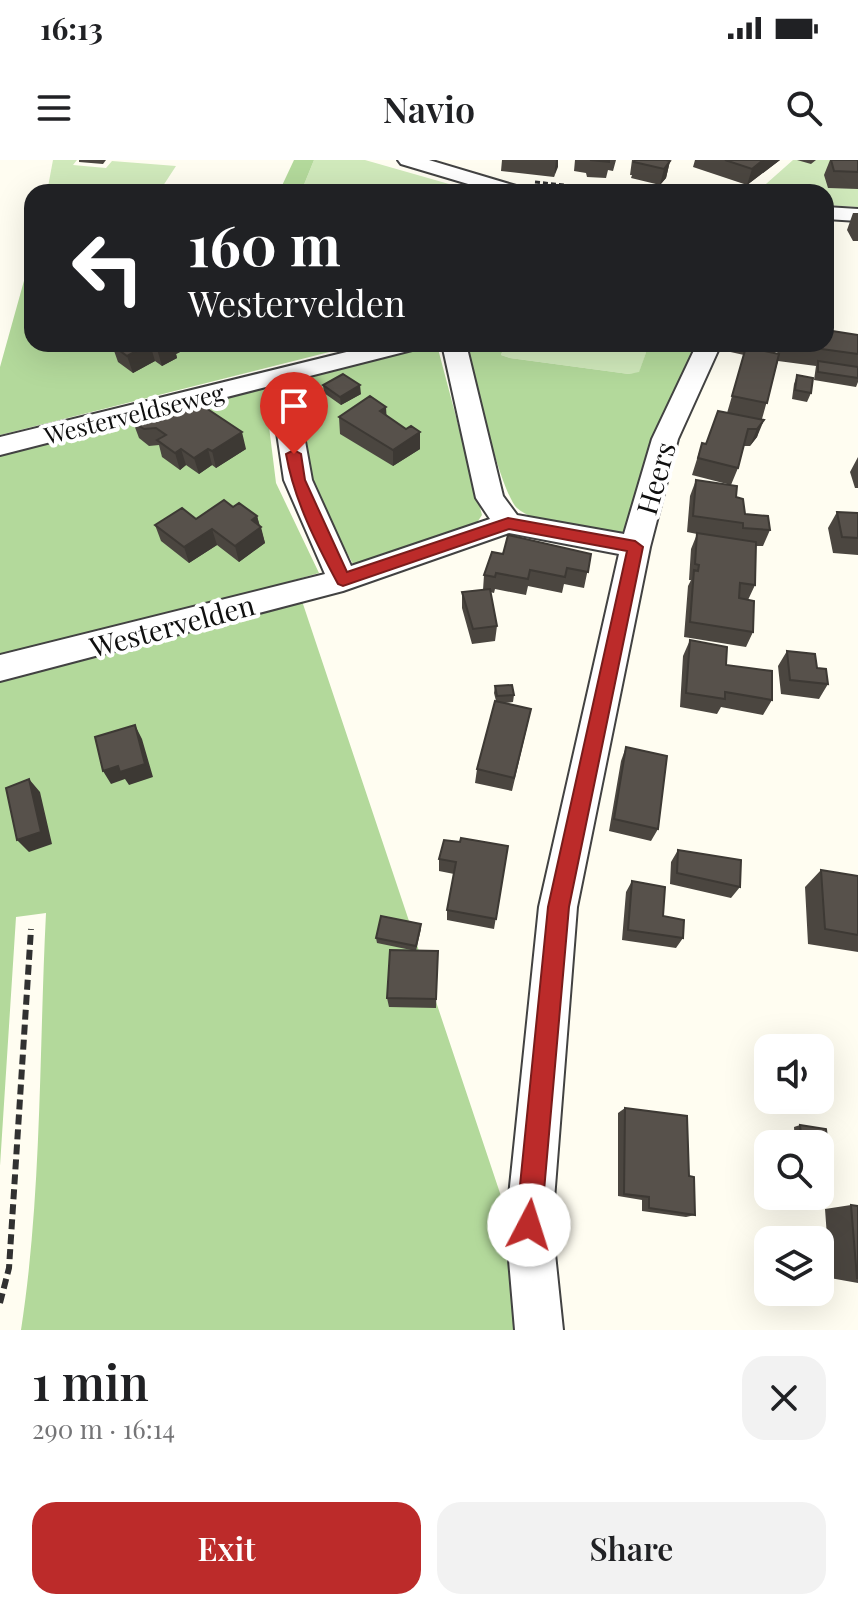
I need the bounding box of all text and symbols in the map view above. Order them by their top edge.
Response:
text: 16:13 [40,8,103,48]
text: Navio [383,84,475,132]
icon: menu [32,86,76,130]
icon: search [782,86,826,130]
text: 160 m [188,206,341,281]
icon: left [56,216,160,320]
text: Westervelden [188,278,405,326]
pin [260,372,328,454]
street label: Westerveldseweg [40,375,228,451]
icon: arrive [272,384,316,428]
street label: Heers [627,437,683,519]
street label: Westervelden [85,585,259,665]
map controls [754,1034,834,1306]
button: sound [754,1034,834,1114]
button: search [754,1130,834,1210]
position arrow [487,1183,571,1267]
button: layers [754,1226,834,1306]
text: 1 min [32,1349,149,1413]
button: close [742,1356,826,1440]
text: 290 m · 16:14 [32,1411,175,1446]
button: Exit [32,1502,421,1594]
button: Share [437,1502,826,1594]

